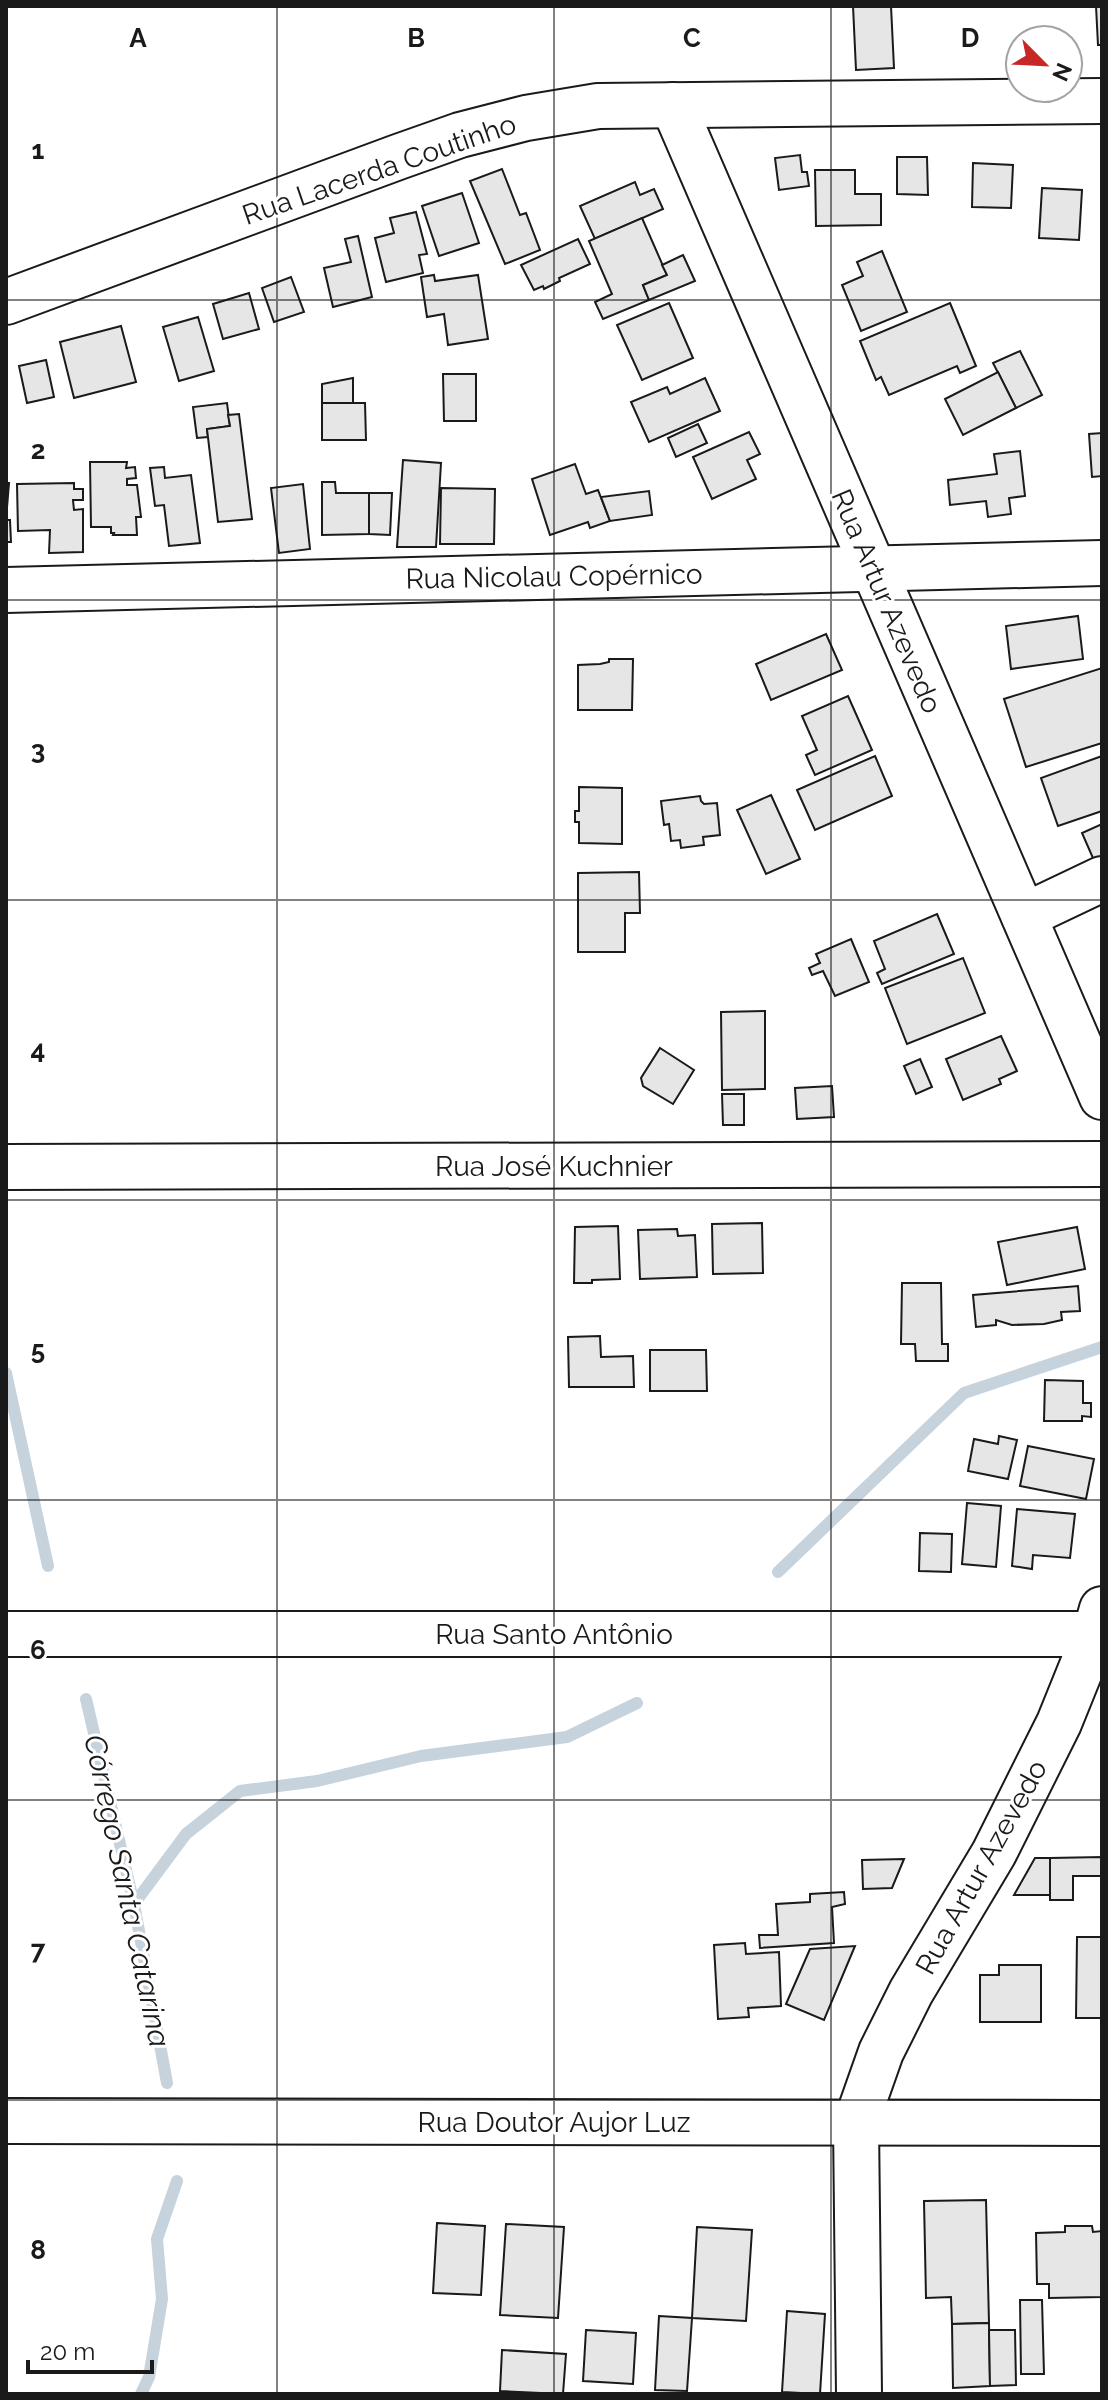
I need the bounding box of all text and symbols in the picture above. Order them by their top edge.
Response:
text: A [129,23,147,53]
text: B [407,23,425,53]
text: C [683,23,701,53]
text: D [961,23,979,53]
north arrow [1004,24,1084,104]
text: N [1047,59,1078,85]
street label: Rua Lacerda Coutinho [238,107,520,232]
text: 1 [32,135,45,165]
text: 2 [31,435,45,465]
street label: Rua Artur Azevedo [824,484,949,718]
street label: Rua Nicolau Copérnico [405,557,703,596]
text: 3 [31,735,45,765]
text: 4 [31,1035,45,1065]
street label: Rua José Kuchnier [435,1150,673,1183]
text: 5 [31,1335,45,1365]
street label: Rua Santo Antônio [435,1618,673,1651]
text: 6 [30,1635,46,1665]
water label: Córrego Santa Catarina [77,1731,178,2050]
street label: Rua Artur Azevedo [909,1754,1054,1980]
text: 7 [31,1935,46,1965]
street label: Rua Doutor Aujor Luz [418,2106,690,2139]
text: 8 [30,2235,46,2265]
scale bar [28,2324,152,2374]
text: 20 m [40,2337,95,2366]

